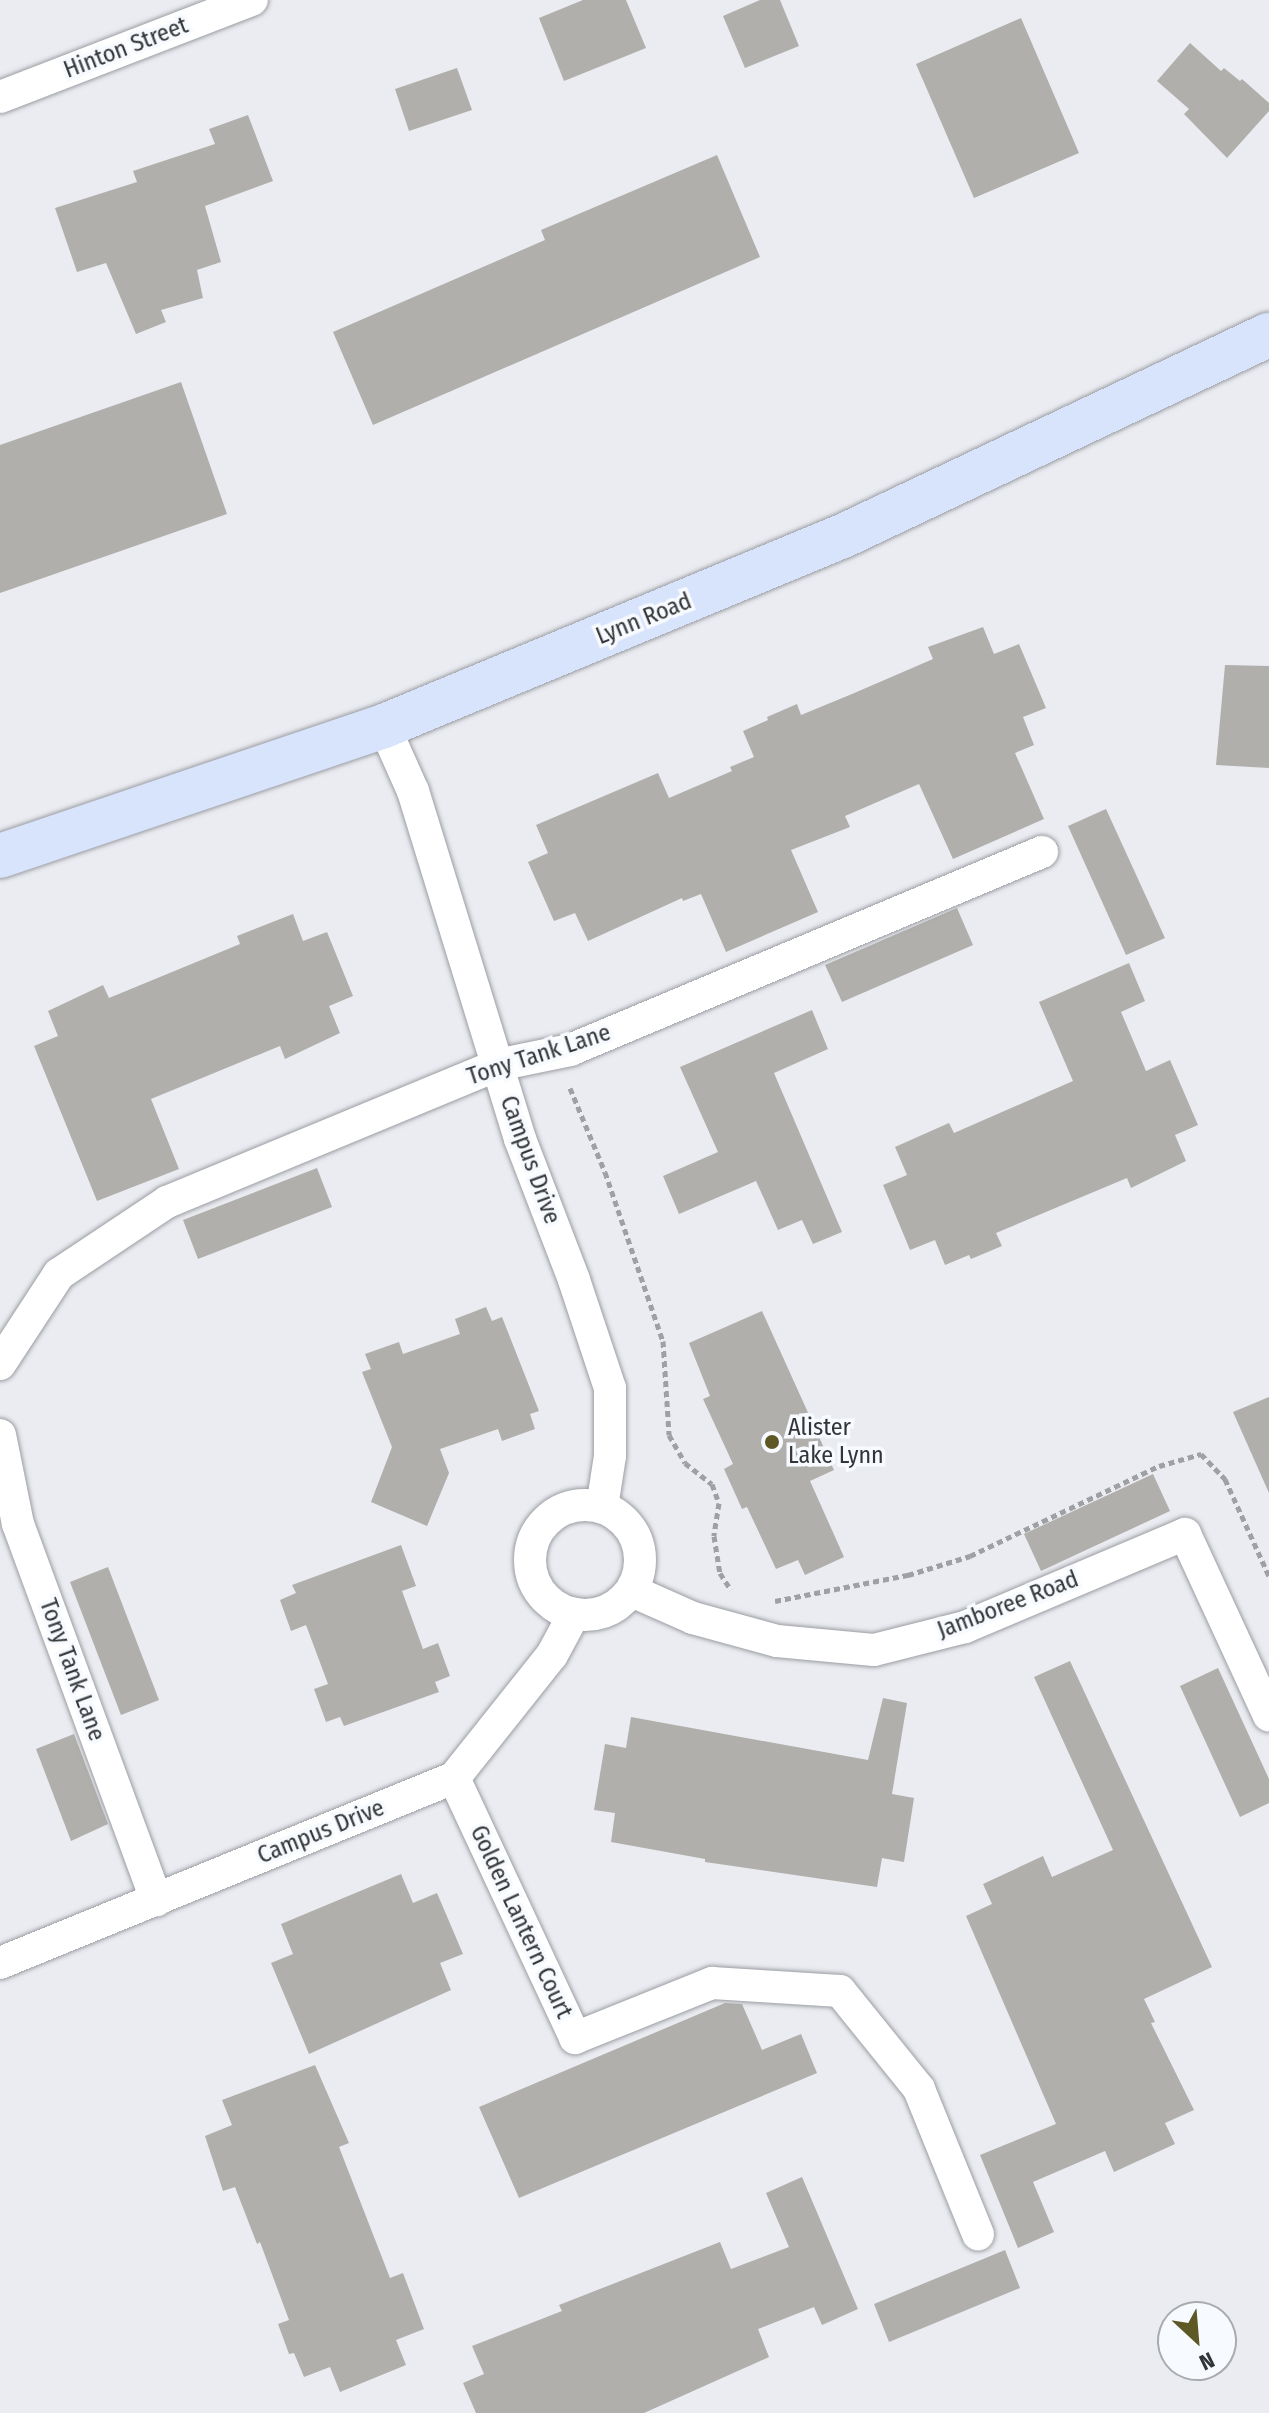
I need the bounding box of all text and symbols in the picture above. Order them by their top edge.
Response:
street label: Hinton Street [60,11,192,85]
street label: Lynn Road [592,587,696,651]
street label: Tony Tank Lane [464,1018,614,1092]
street label: Campus Drive [494,1092,566,1228]
place label: Alister Lake Lynn [788,1414,884,1470]
marker: Alister Lake Lynn [763,1433,781,1451]
street label: Jamboree Road [933,1565,1083,1645]
street label: Tony Tank Lane [33,1595,111,1745]
street label: Campus Drive [253,1794,389,1870]
street label: Golden Lantern Court [464,1821,578,2023]
north arrow [1157,2301,1237,2381]
text: N [1195,2346,1219,2376]

